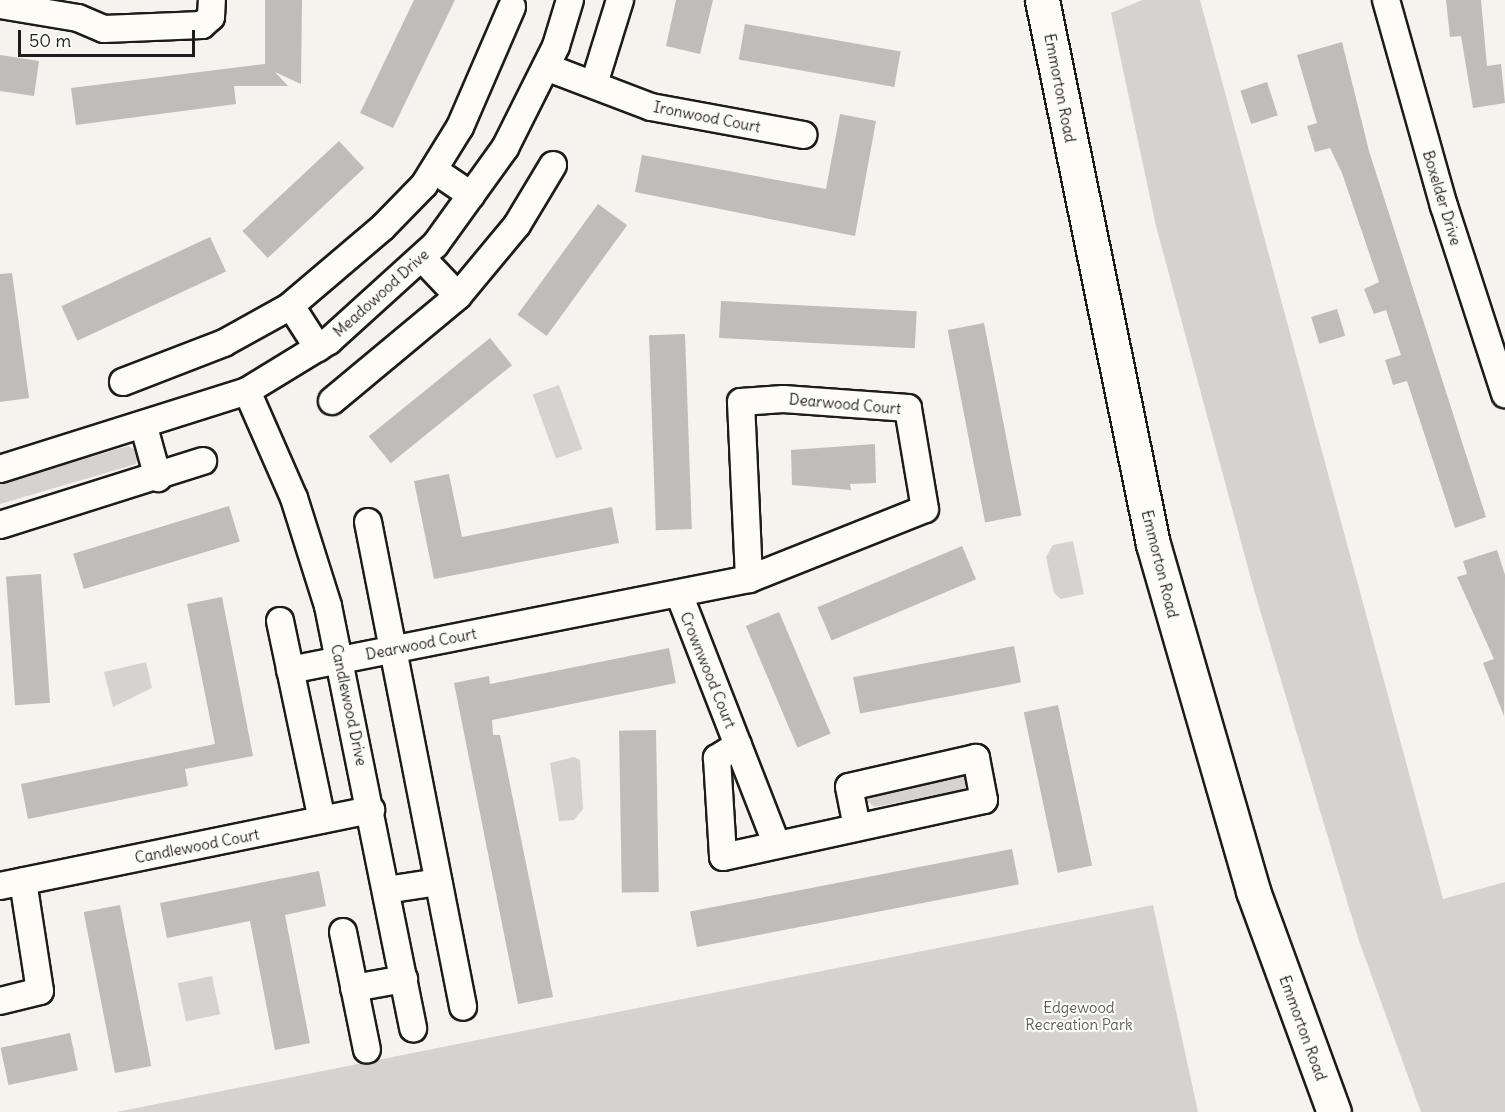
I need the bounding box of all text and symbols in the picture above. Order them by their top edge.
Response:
scale bar [21,18,198,56]
text: 50 m [29,29,71,52]
street label: Emmorton Road [1041,32,1079,144]
street label: Ironwood Court [652,98,762,136]
street label: Boxelder Drive [1419,148,1465,248]
street label: Meadowood Drive [329,245,433,341]
street label: Dearwood Court [788,390,902,418]
street label: Emmorton Road [1138,508,1182,620]
street label: Crownwood Court [676,609,740,731]
street label: Dearwood Court [364,624,478,664]
street label: Candlewood Drive [327,643,371,767]
street label: Candlewood Court [133,825,261,867]
street label: Emmorton Road [1276,973,1330,1083]
park label: Edgewood Recreation Park [1025,998,1133,1033]

